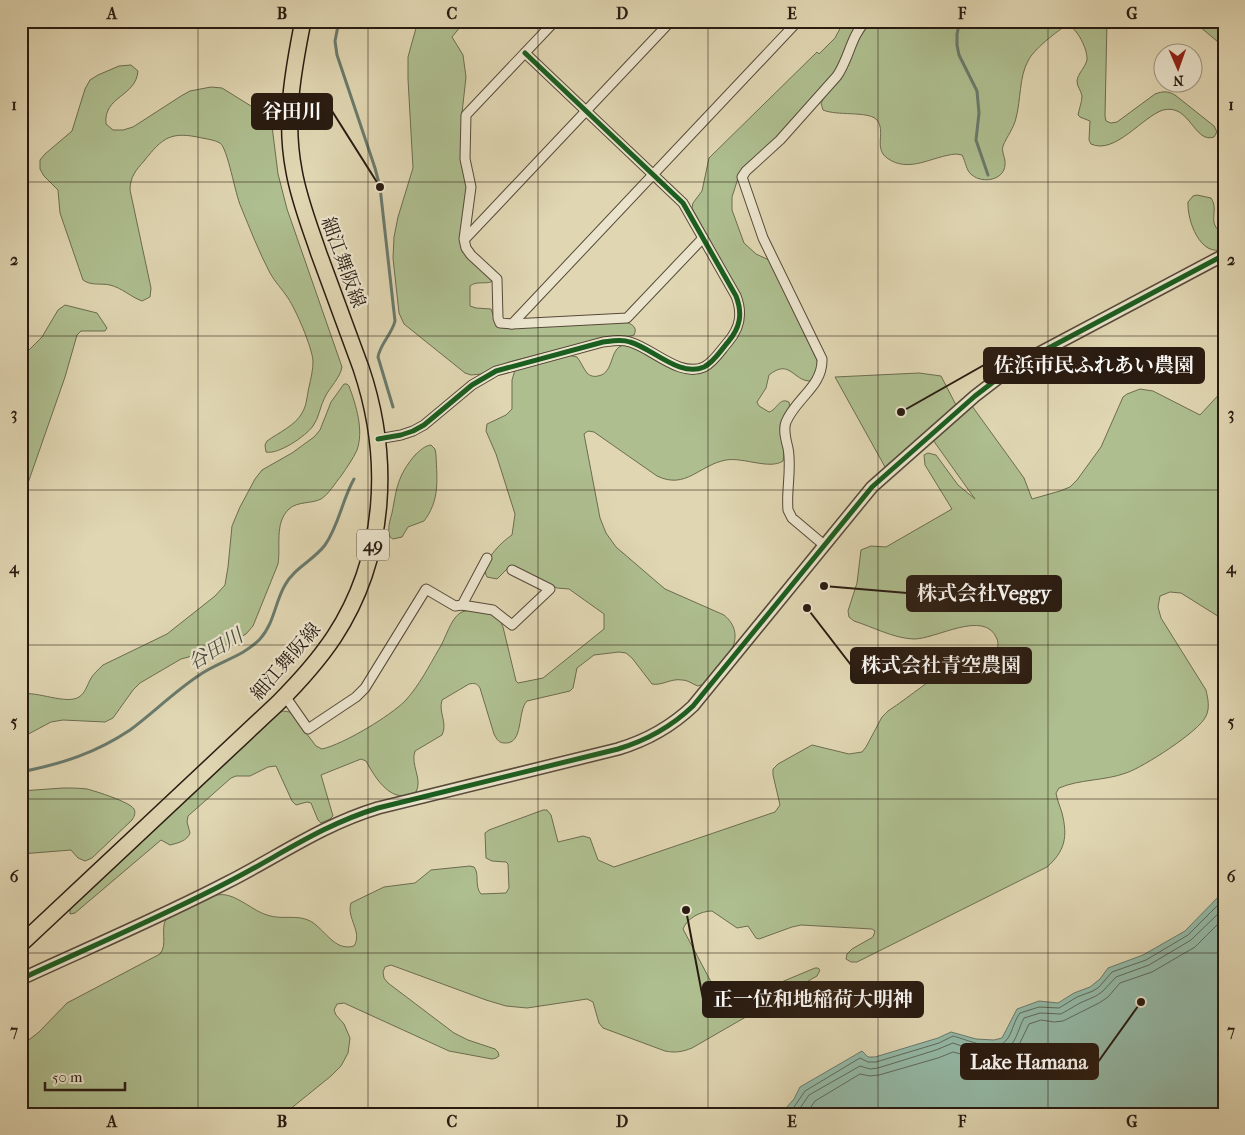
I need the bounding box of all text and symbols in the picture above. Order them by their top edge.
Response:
text: A [106,4,118,23]
text: B [277,4,287,23]
text: C [447,4,458,23]
text: D [616,4,628,23]
text: E [787,4,797,23]
text: F [957,4,967,23]
text: G [1126,4,1138,23]
north arrow [1152,42,1202,92]
text: N [1172,72,1184,89]
callout: 谷田川 [252,94,332,129]
text: 1 [11,95,17,114]
text: 1 [1228,95,1234,114]
text: 谷田川 [262,100,322,123]
street label: 細江舞阪線 [316,214,370,311]
text: 2 [10,250,18,269]
text: 2 [1227,250,1235,269]
callout: 佐浜市民ふれあい農園 [984,348,1204,383]
text: 佐浜市民ふれあい農園 [994,354,1194,377]
text: 3 [11,404,17,424]
text: 3 [1228,404,1234,424]
road number: 49 [357,530,389,560]
text: 4 [8,558,20,578]
text: 4 [1225,558,1237,578]
callout: 株式会社Veggy [907,576,1061,611]
text: 株式会社Veggy [917,582,1052,605]
street label: 細江舞阪線 [246,619,325,705]
water label: 谷田川 [184,623,249,675]
callout: 株式会社青空農園 [851,648,1031,683]
text: 株式会社青空農園 [861,654,1021,677]
text: 5 [11,712,18,731]
text: 5 [1228,712,1235,731]
text: 6 [10,867,19,886]
text: 6 [1227,867,1236,886]
callout: 正一位和地稲荷大明神 [703,982,923,1017]
text: 正一位和地稲荷大明神 [713,988,913,1011]
text: 7 [9,1021,18,1040]
text: 7 [1226,1021,1235,1040]
callout: Lake Hamana [961,1044,1098,1079]
text: Lake Hamana [970,1051,1088,1074]
scale bar [45,1060,125,1092]
text: 50 m [52,1068,83,1086]
text: A [106,1112,118,1131]
text: B [277,1112,287,1131]
text: C [447,1112,458,1131]
text: D [616,1112,628,1131]
text: E [787,1112,797,1131]
text: F [957,1112,967,1131]
text: G [1126,1112,1138,1131]

